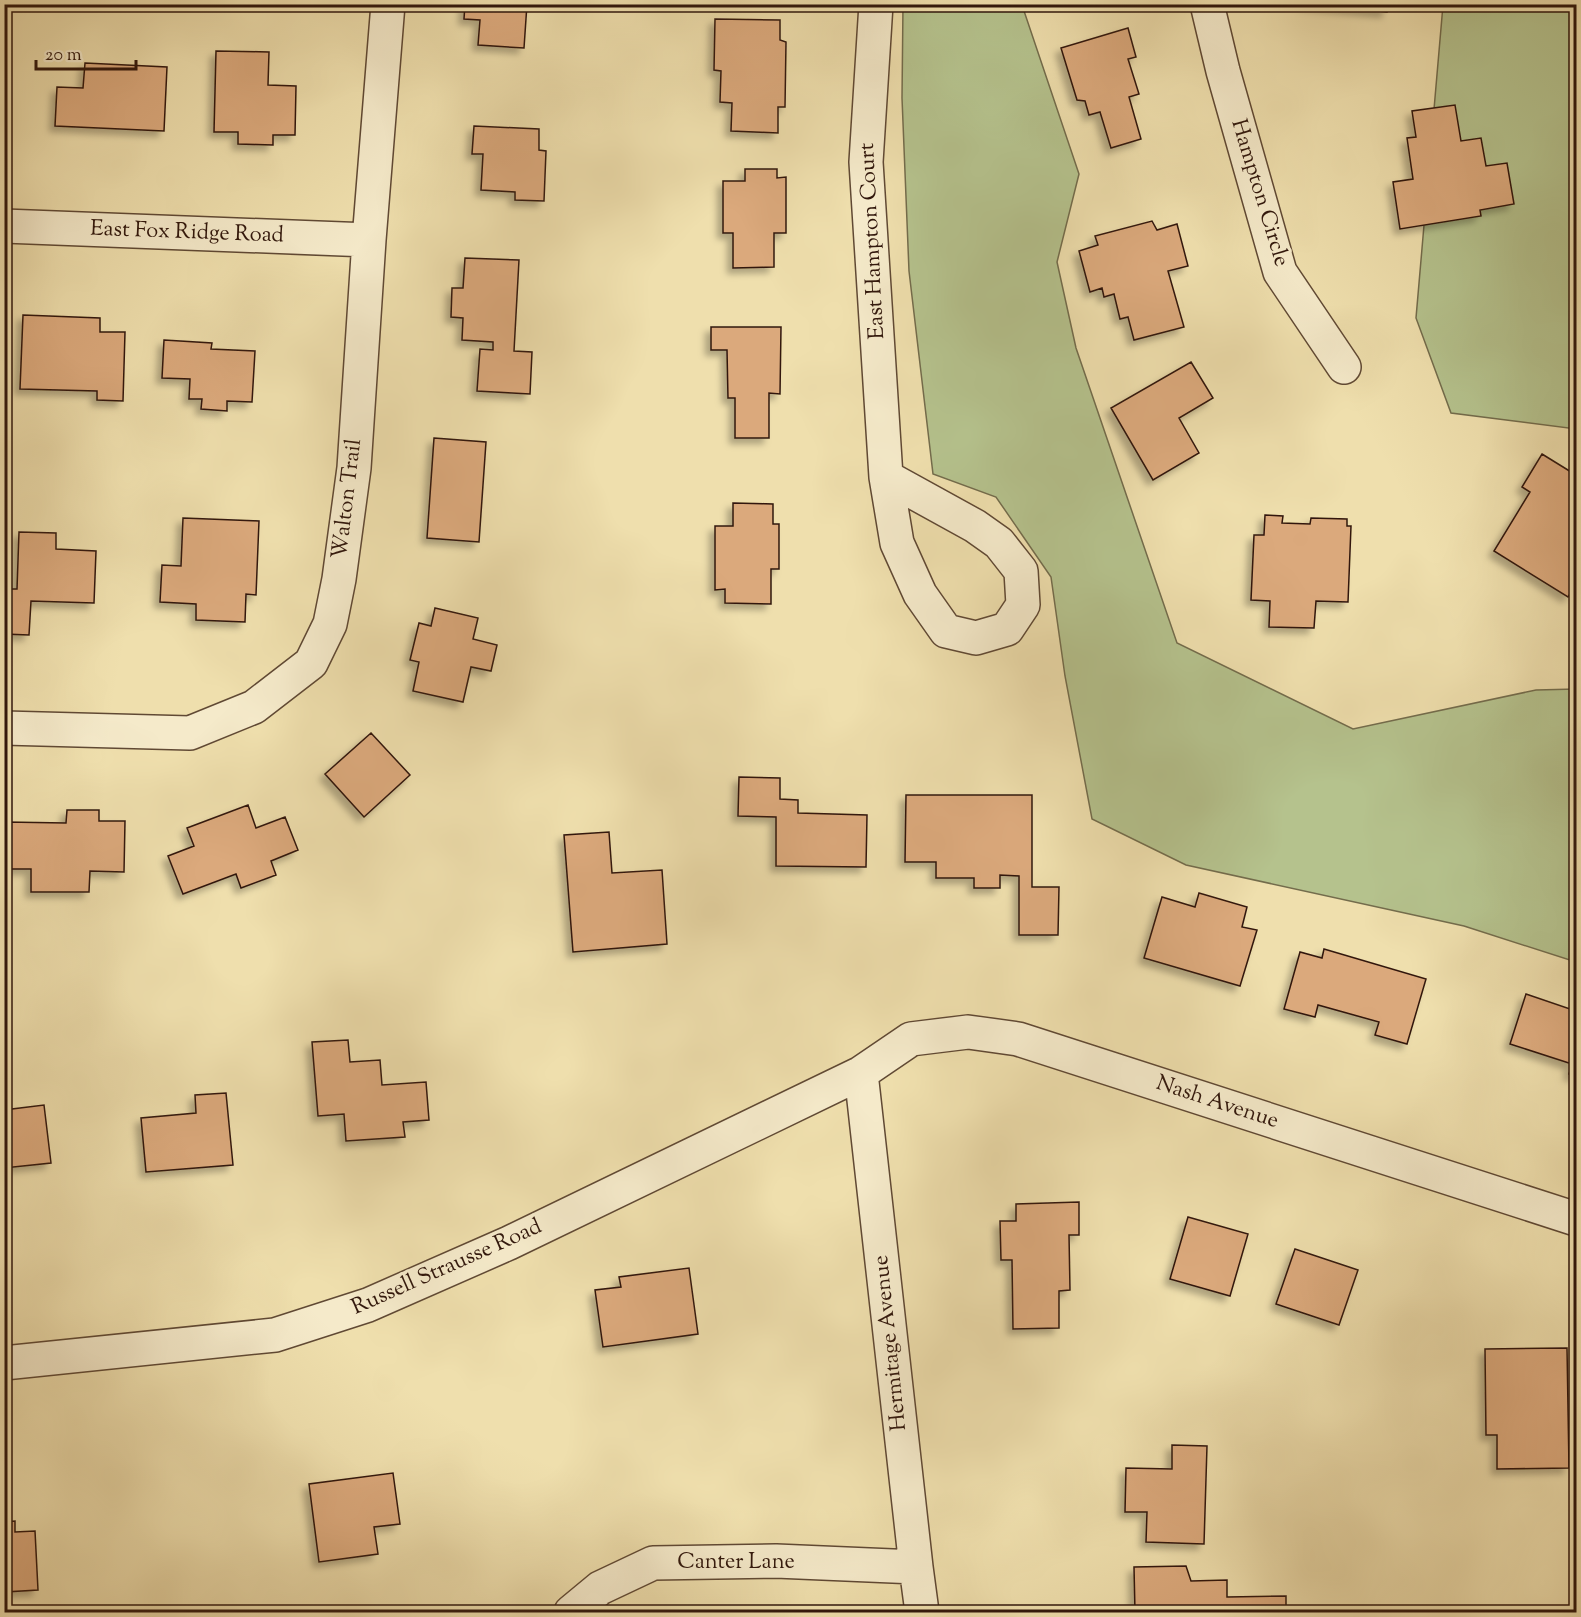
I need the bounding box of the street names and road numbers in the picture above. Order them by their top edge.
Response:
street label: Hampton Circle [1221,115,1297,271]
street label: East Hampton Court [852,141,894,340]
street label: East Fox Ridge Road [90,214,284,252]
street label: Walton Trail [325,437,371,561]
street label: Nash Avenue [1152,1068,1282,1138]
street label: Russell Strausse Road [347,1212,547,1324]
street label: Hermitage Avenue [866,1253,916,1433]
street label: Canter Lane [677,1547,795,1579]

